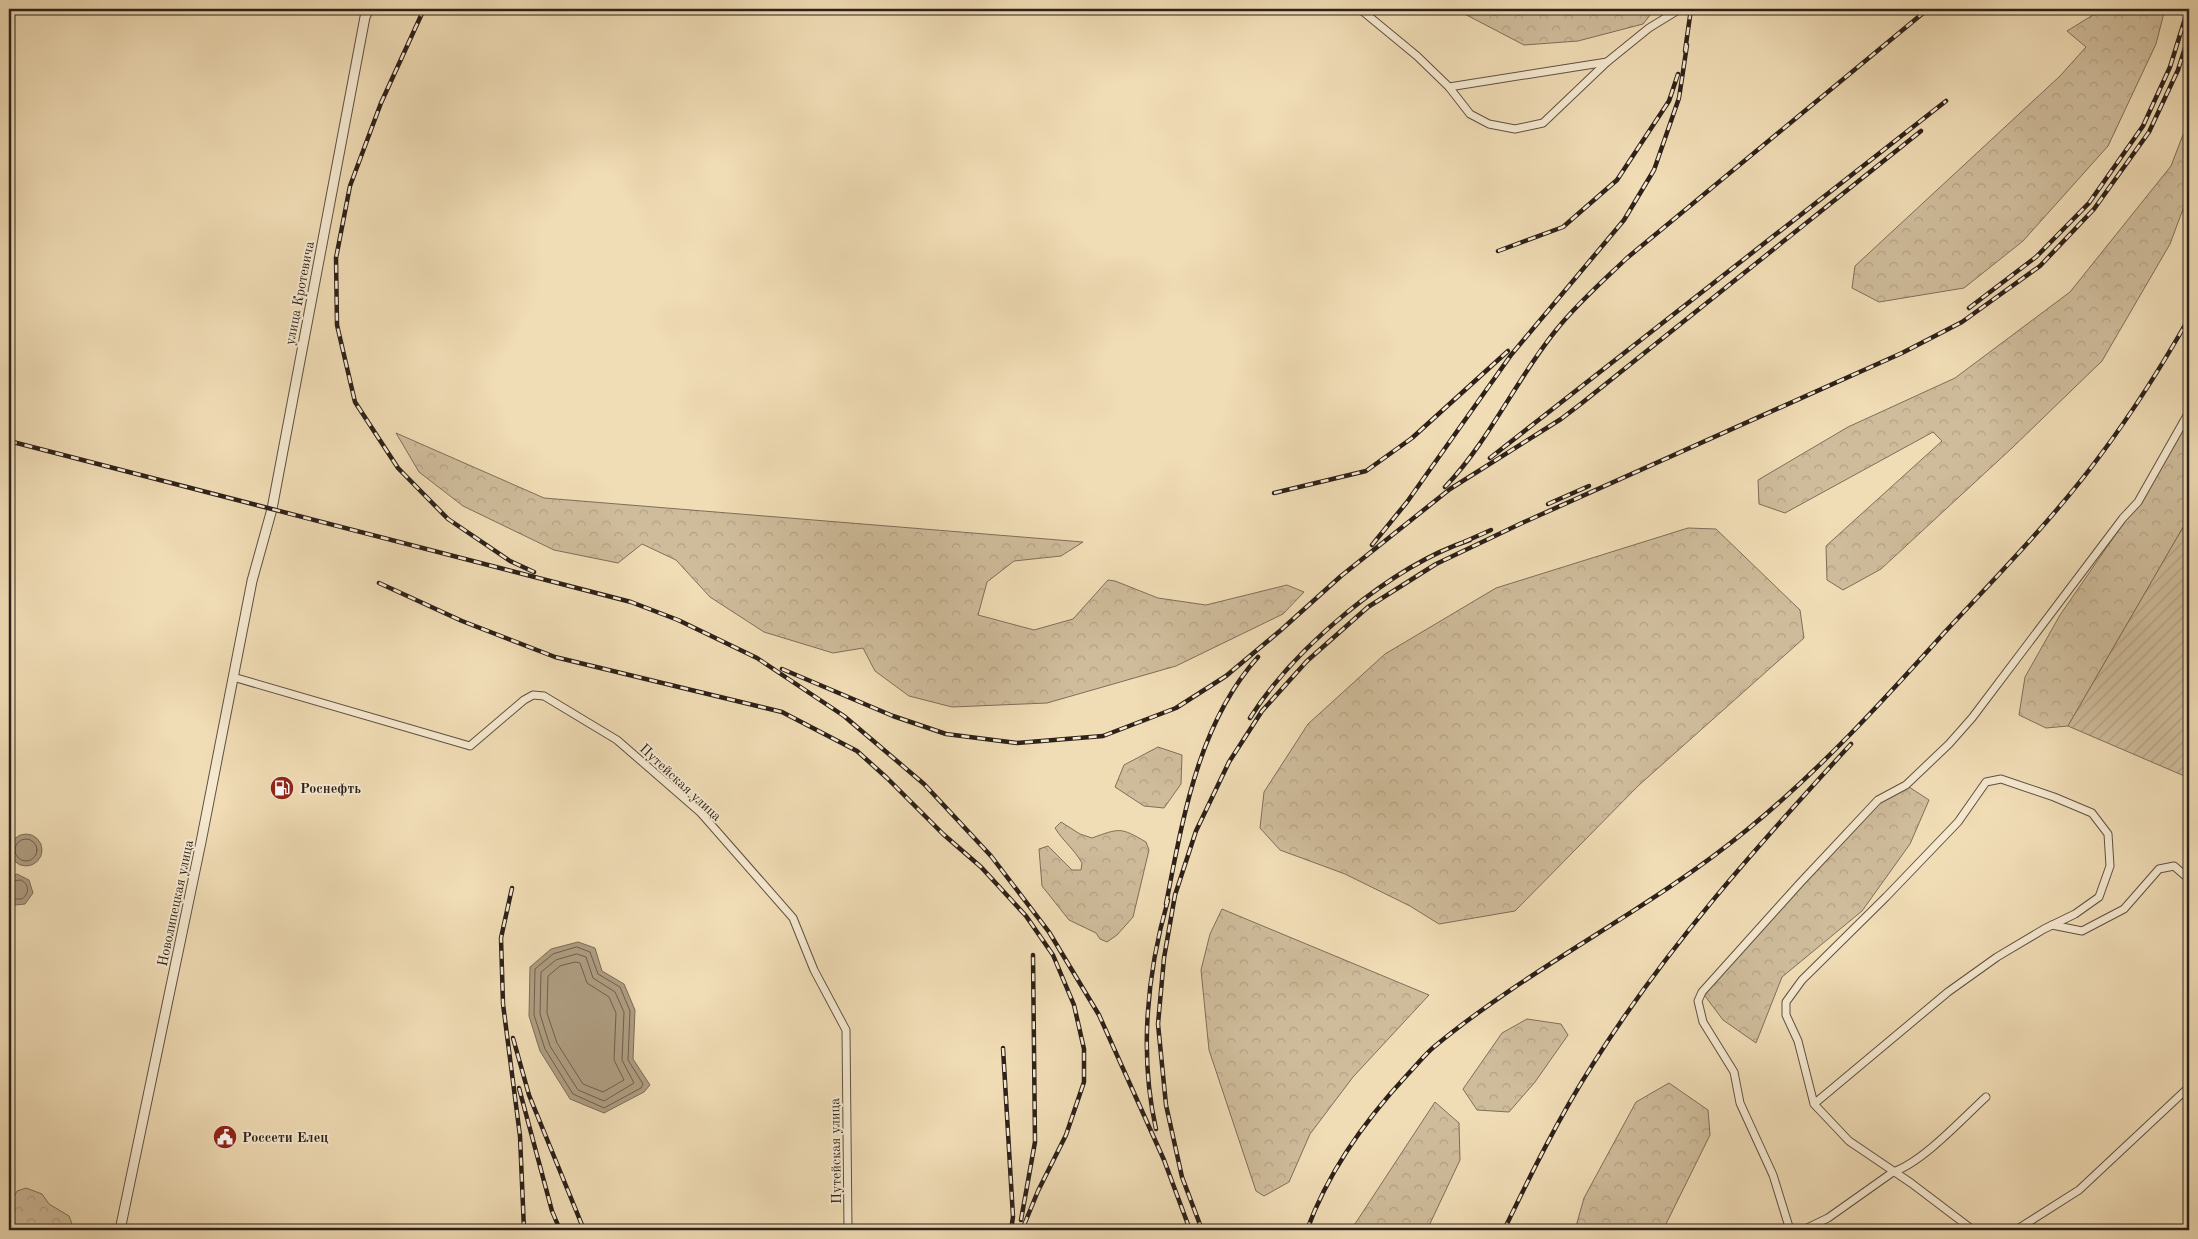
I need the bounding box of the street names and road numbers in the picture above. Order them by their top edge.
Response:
street label: улица Кротевича [283,240,317,346]
street label: Путейская улица [637,741,724,824]
street label: Новолипецкая улица [156,839,196,968]
street label: Путейская улица [828,1098,844,1204]

